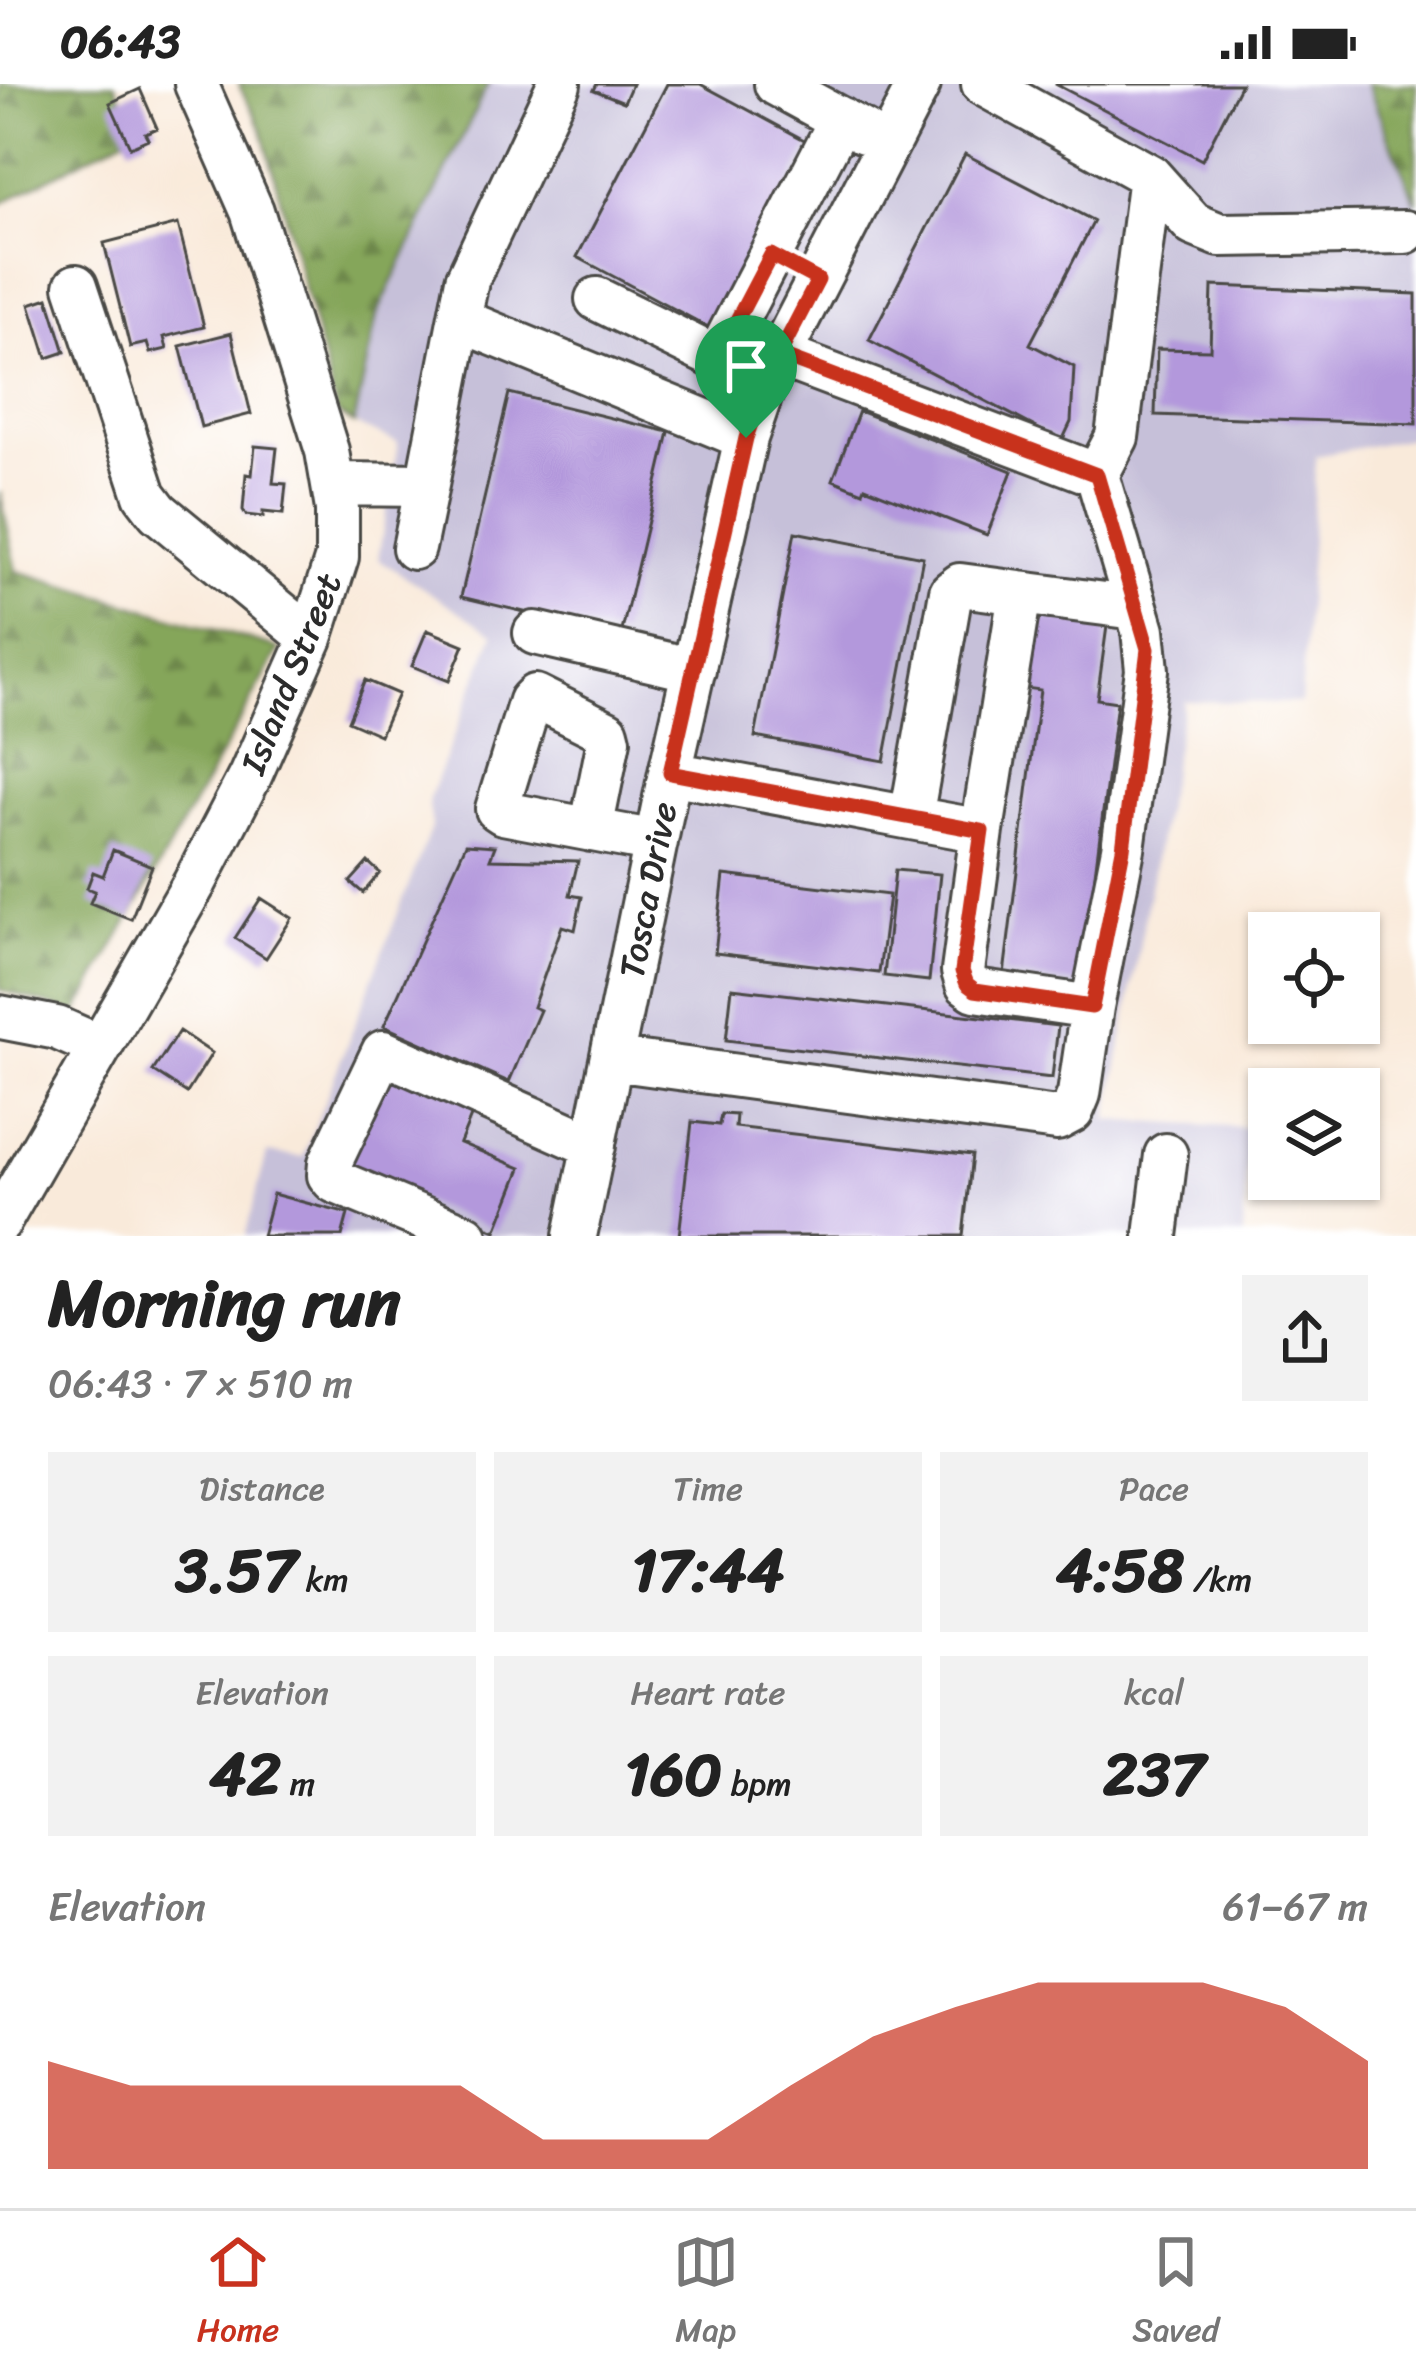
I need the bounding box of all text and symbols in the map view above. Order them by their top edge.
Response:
text: 06:43 [60,2,180,82]
pin [695,315,797,438]
icon: arrive [713,333,779,399]
street label: Island Street [221,563,360,785]
street label: Tosca Drive [600,796,696,984]
map controls [1248,912,1380,1200]
button: locate [1248,912,1380,1044]
button: layers [1248,1068,1380,1200]
text: Morning run [48,1245,401,1362]
button: share [1242,1275,1368,1401]
text: 06:43 · 7 × 510 m [48,1349,353,1418]
text: Distance [199,1460,325,1518]
text: Time [673,1460,743,1518]
text: Pace [1119,1460,1189,1518]
text: 3.57 [175,1518,297,1624]
text: 17:44 [631,1518,785,1624]
text: 4:58 [1056,1518,1184,1624]
text: km [297,1551,349,1609]
text: /km [1184,1551,1252,1609]
text: Elevation [195,1664,329,1722]
text: Heart rate [631,1664,785,1722]
text: kcal [1124,1664,1184,1722]
text: 42 [209,1722,281,1828]
text: 160 [624,1722,722,1828]
text: 237 [1103,1722,1205,1828]
text: m [281,1755,315,1813]
text: bpm [722,1755,792,1813]
text: Elevation [48,1872,206,1941]
text: 61–67 m [1222,1872,1368,1941]
tab: Home [197,2229,279,2359]
tab: Map [673,2229,739,2359]
tab: Saved [1132,2229,1219,2359]

